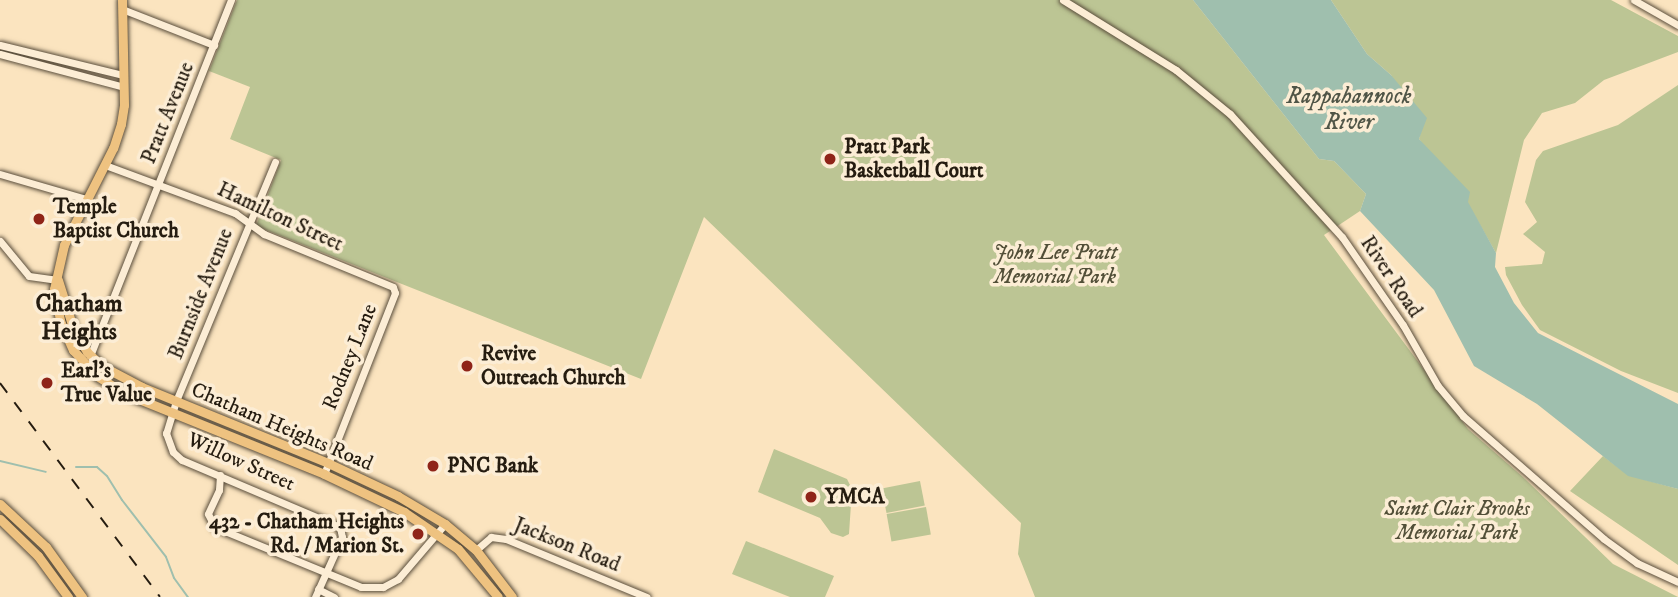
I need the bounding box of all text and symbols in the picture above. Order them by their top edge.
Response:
street label: Pratt Avenue [136,58,200,168]
water label: Rappahannock River [1287,83,1411,137]
place label: Pratt Park Basketball Court [844,134,984,184]
marker: Pratt Park Basketball Court [822,151,838,167]
street label: Hamilton Street [213,177,347,257]
place label: Temple Baptist Church [53,194,179,244]
marker: Temple Baptist Church [31,211,47,227]
street label: Burnside Avenue [163,225,239,363]
street label: River Road [1355,231,1427,323]
park label: John Lee Pratt Memorial Park [993,240,1117,290]
district label: Chatham Heights [35,291,123,347]
street label: Rodney Lane [317,300,383,414]
place label: Revive Outreach Church [481,341,626,391]
place label: Earl's True Value [61,358,152,408]
marker: Revive Outreach Church [459,358,475,374]
marker: Earl's True Value [39,375,55,391]
street label: Chatham Heights Road [187,377,377,477]
street label: Willow Street [183,427,299,497]
place label: PNC Bank [447,453,538,479]
marker: PNC Bank [425,458,441,474]
place label: YMCA [825,484,885,510]
marker: YMCA [803,489,819,505]
park label: Saint Clair Brooks Memorial Park [1384,496,1530,546]
place label: 432 - Chatham Heights Rd. / Marion St. [209,509,404,559]
street label: Jackson Road [510,512,624,578]
marker: 432 - Chatham Heights Rd. / Marion St. [410,526,426,542]

